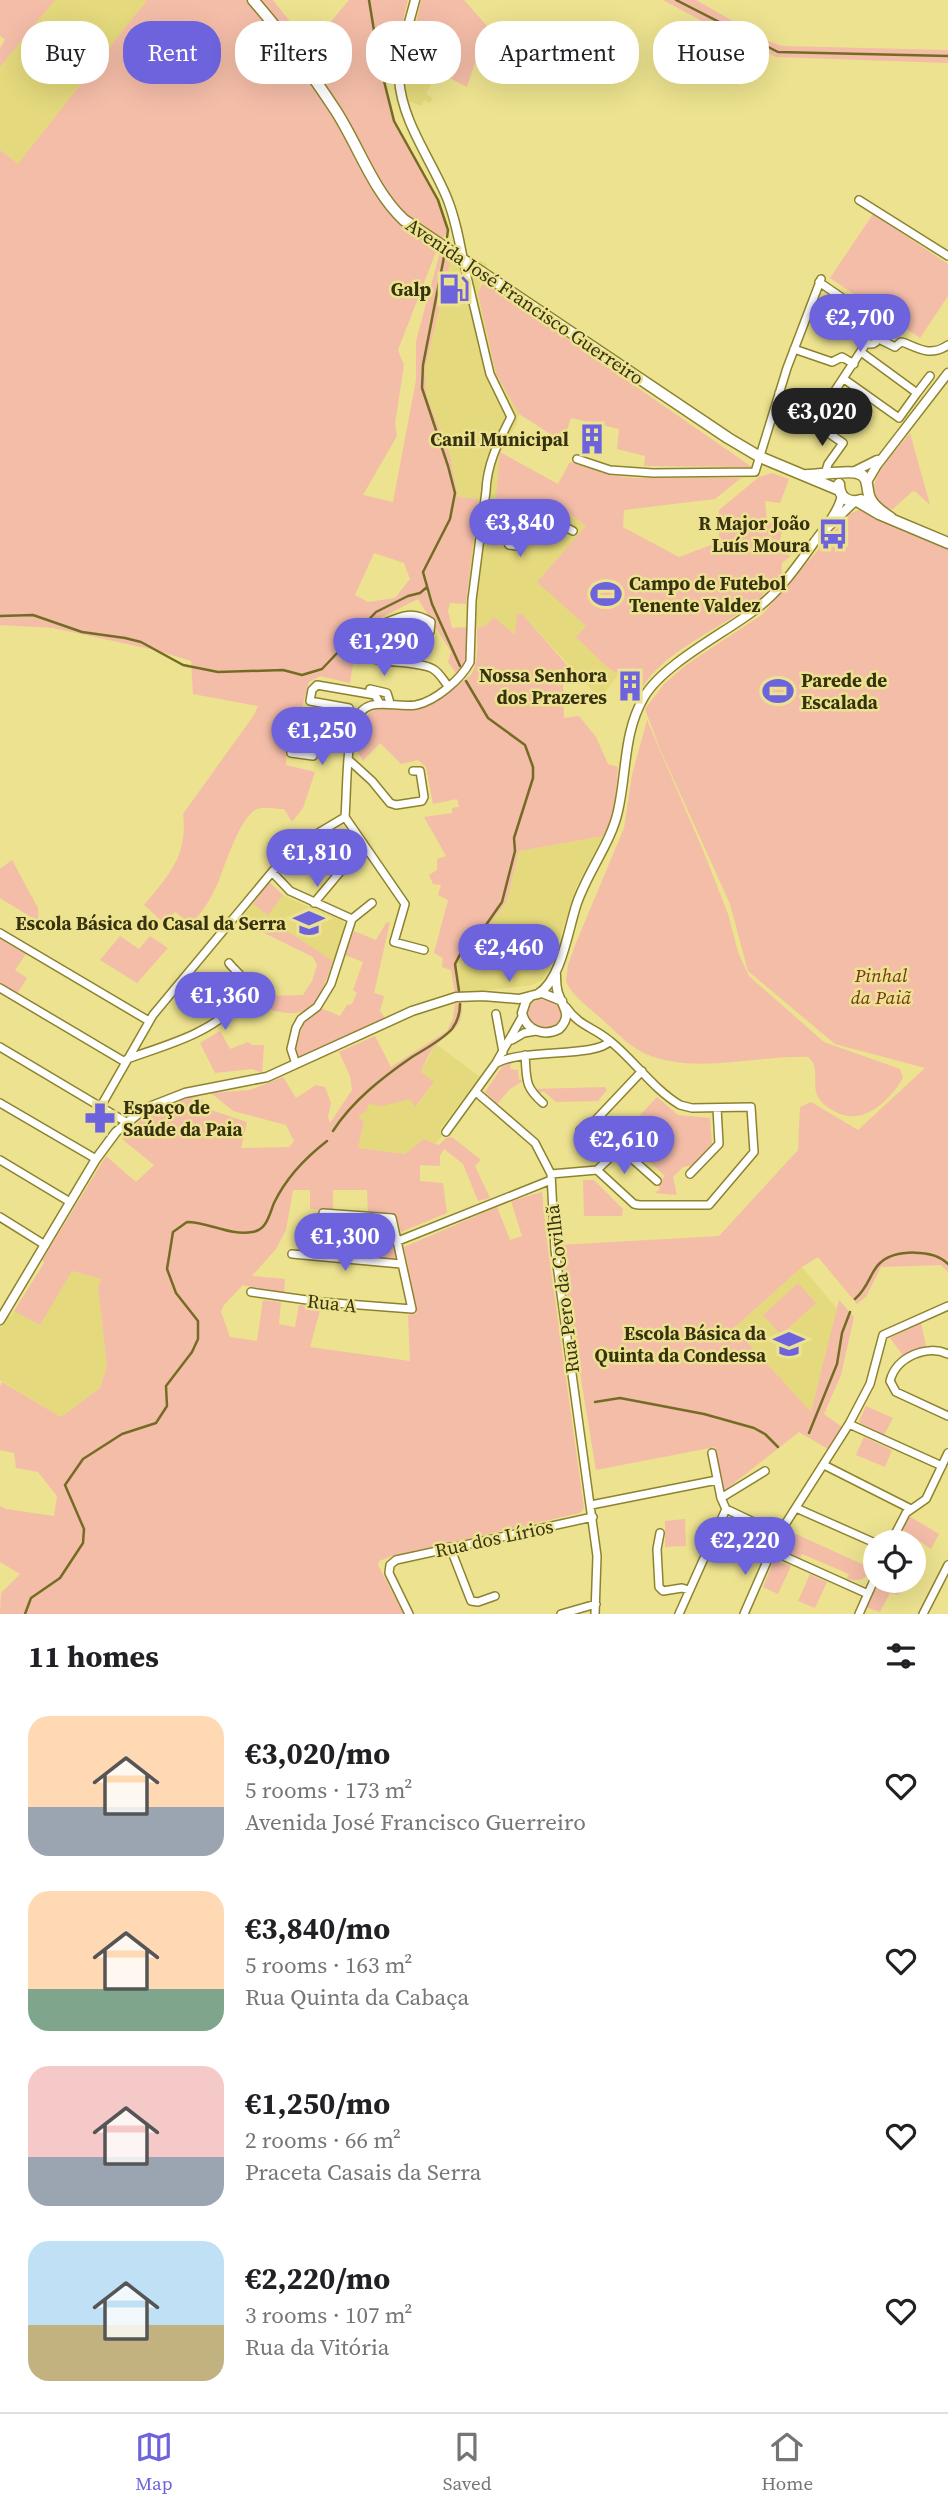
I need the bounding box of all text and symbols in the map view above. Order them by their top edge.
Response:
chip: Buy [21,21,109,84]
chip: Rent [123,21,221,84]
chip: Filters [235,21,352,84]
chip: New [366,21,461,84]
chip: Apartment [475,21,639,84]
chip: House [653,21,769,84]
street label: Avenida José Francisco Guerreiro [401,211,649,391]
fuel station icon: Galp [437,272,471,306]
place label: Galp [391,276,431,302]
pin: €2,700 [803,294,917,354]
text: €2,700 [825,301,895,333]
pin: €3,020 [765,388,879,448]
text: €3,020 [787,395,857,427]
building icon: Canil Municipal [575,422,609,456]
place label: Canil Municipal [430,426,569,452]
pin: €3,840 [463,500,577,559]
text: €3,840 [485,506,555,538]
place label: R Major João Luís Moura [698,510,811,558]
bus stop icon: R Major João Luís Moura [816,517,850,551]
place label: Campo de Futebol Tenente Valdez [629,570,786,618]
sports icon: Campo de Futebol Tenente Valdez [589,577,623,611]
pin: €1,290 [327,618,441,678]
text: €1,290 [349,625,419,657]
place label: Nossa Senhora dos Prazeres [479,662,608,710]
place label: Parede de Escalada [801,667,887,715]
building icon: Nossa Senhora dos Prazeres [613,669,647,703]
sports icon: Parede de Escalada [761,674,795,708]
pin: €1,250 [265,708,379,767]
text: €1,250 [287,714,357,746]
pin: €1,810 [260,830,374,889]
text: €1,810 [282,836,352,868]
school or university icon: Escola Básica do Casal da Serra [292,906,326,940]
place label: Escola Básica do Casal da Serra [15,910,287,936]
pin: €2,460 [452,925,566,984]
text: €2,460 [474,931,544,963]
park label: Pinhal da Paiã [851,962,912,1010]
pin: €1,360 [168,972,282,1032]
text: €1,360 [190,979,260,1011]
place label: Espaço de Saúde da Paia [123,1094,244,1142]
pharmacy icon: Espaço de Saúde da Paia [83,1101,117,1135]
pin: €2,610 [567,1116,681,1176]
text: €2,610 [589,1123,659,1155]
street label: Rua Pero da Covilhã [539,1203,585,1375]
pin: €1,300 [288,1214,402,1273]
text: €1,300 [310,1220,380,1252]
street label: Rua A [306,1287,359,1319]
place label: Escola Básica da Quinta da Condessa [595,1320,767,1368]
school or university icon: Escola Básica da Quinta da Condessa [772,1327,806,1361]
street label: Rua dos Lírios [432,1513,556,1563]
pin: €2,220 [688,1518,802,1577]
text: €2,220 [710,1524,780,1556]
map controls [863,1530,926,1593]
button: locate [863,1530,926,1593]
text: 11 homes [28,1636,159,1677]
icon: filters [882,1637,920,1675]
text: €3,020/mo [245,1733,390,1774]
icon: home [84,1744,168,1828]
icon: heart [882,1767,920,1805]
text: 5 rooms · 173 m² [245,1774,412,1806]
text: Avenida José Francisco Guerreiro [245,1806,586,1838]
text: €3,840/mo [245,1908,390,1949]
icon: home [84,1919,168,2003]
icon: heart [882,1942,920,1980]
text: 5 rooms · 163 m² [245,1949,412,1981]
text: Rua Quinta da Cabaça [245,1981,469,2013]
text: €1,250/mo [245,2083,390,2124]
icon: home [84,2094,168,2178]
icon: heart [882,2117,920,2155]
text: 2 rooms · 66 m² [245,2124,401,2156]
text: Praceta Casais da Serra [245,2156,481,2188]
text: €2,220/mo [245,2258,390,2299]
icon: home [84,2269,168,2353]
icon: heart [882,2292,920,2330]
text: 3 rooms · 107 m² [245,2299,412,2331]
text: Rua da Vitória [245,2331,389,2363]
tab: Map [135,2428,173,2496]
tab: Saved [443,2428,491,2496]
tab: Home [761,2428,813,2496]

